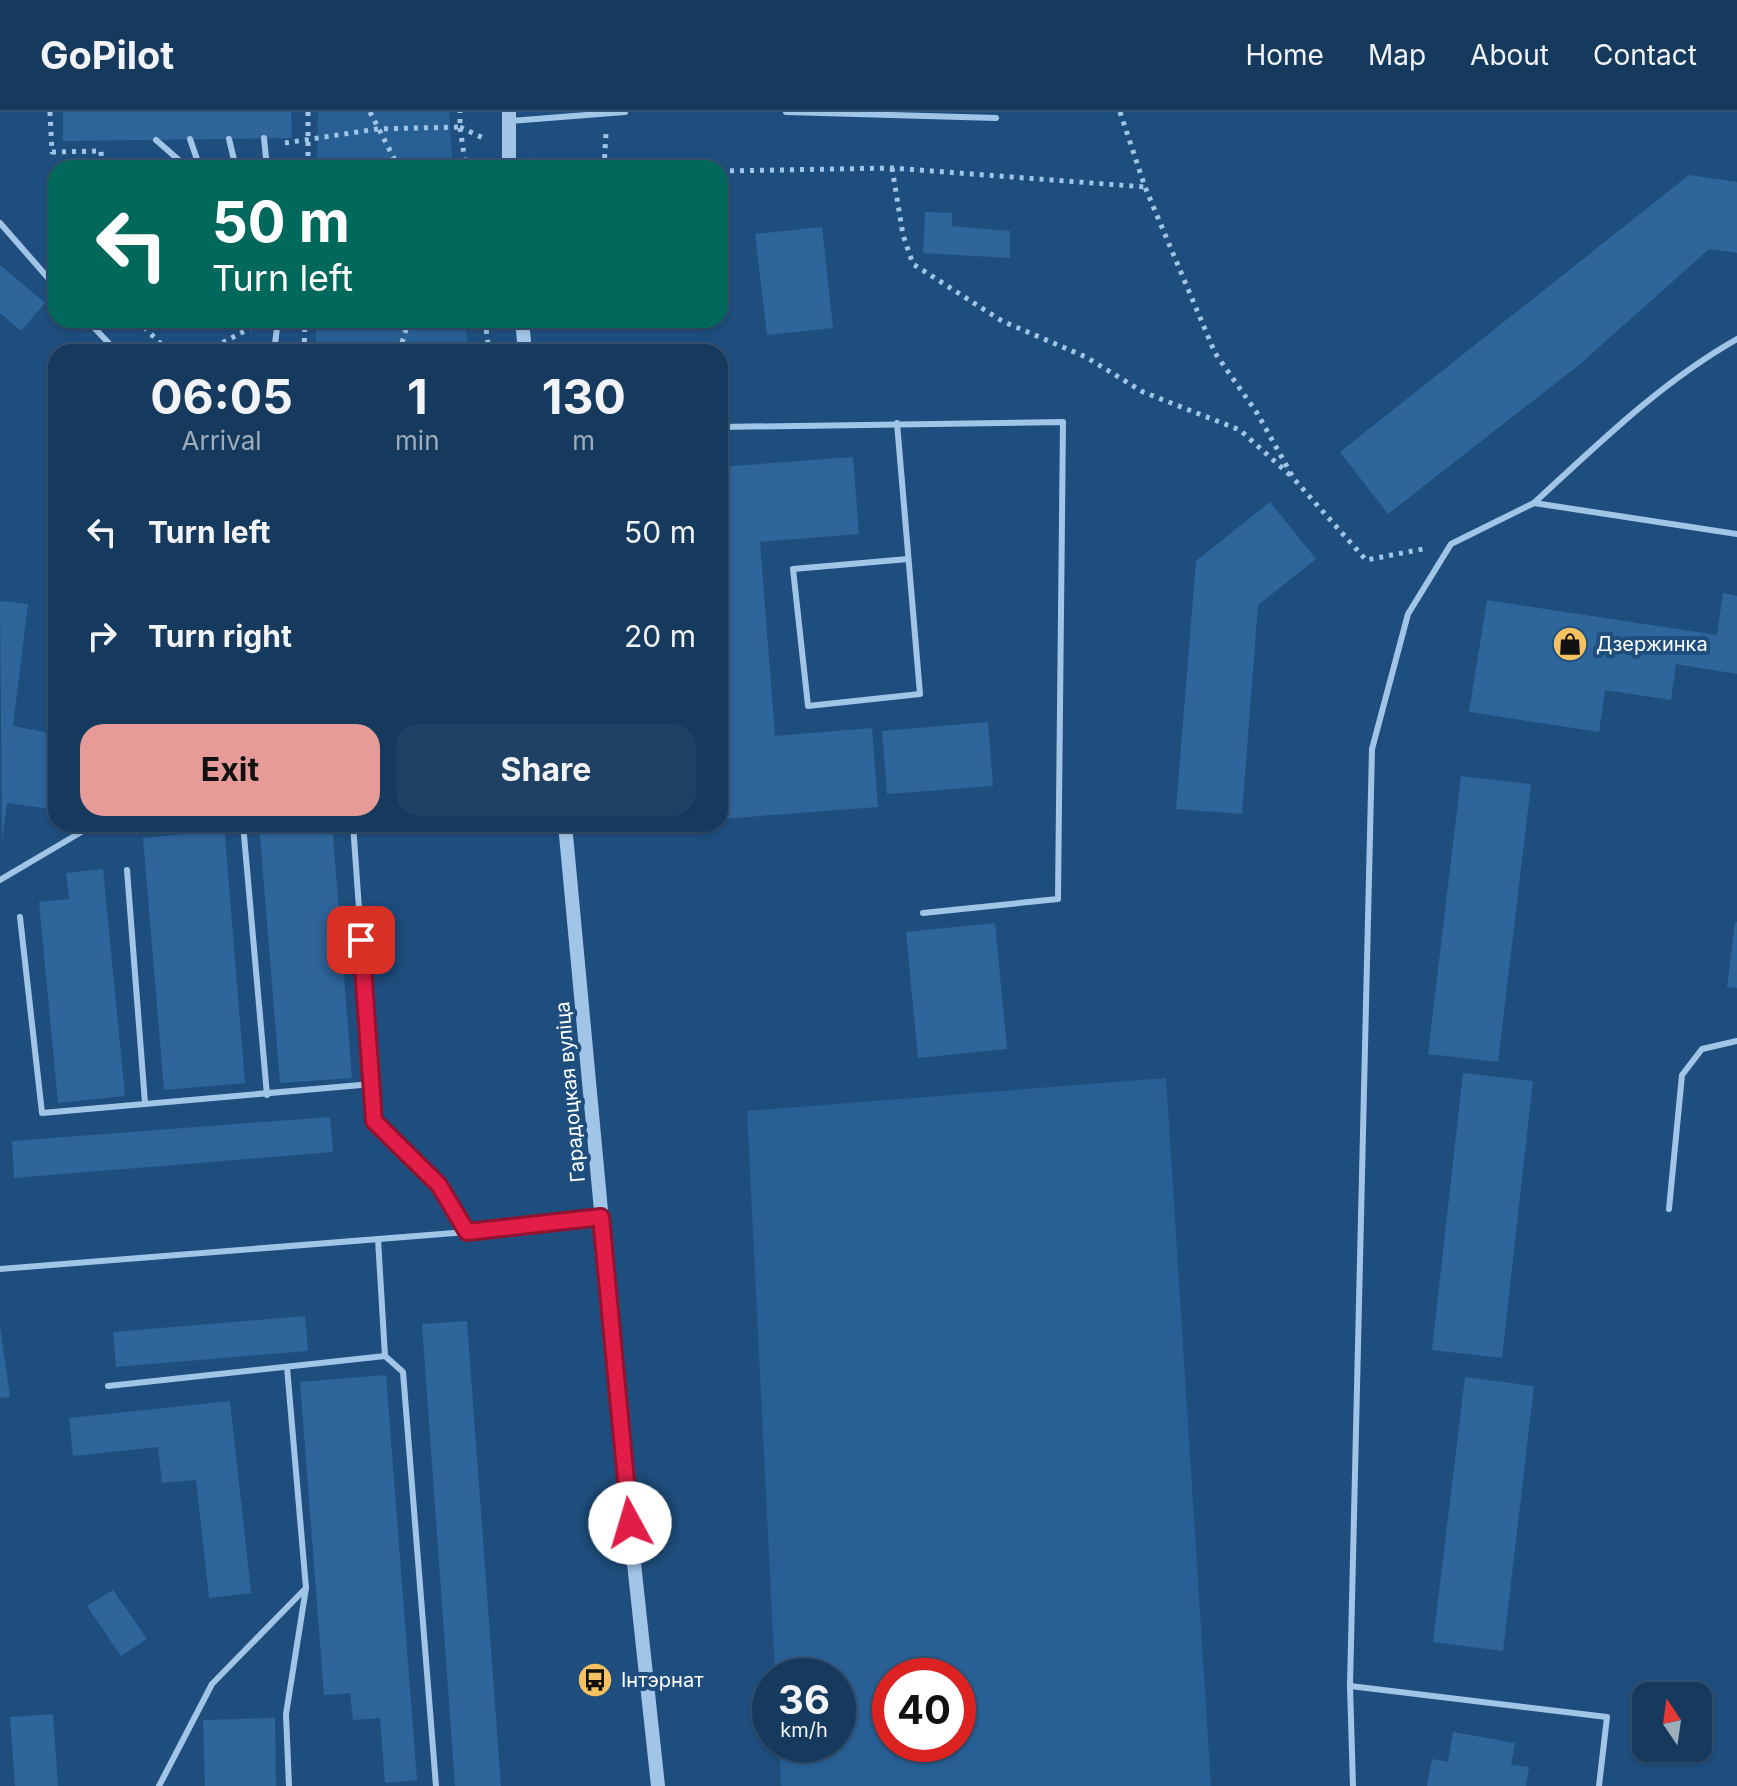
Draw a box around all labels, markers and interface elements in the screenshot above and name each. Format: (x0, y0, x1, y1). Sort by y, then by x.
text: GoPilot (40, 32, 174, 78)
text: Home (1245, 38, 1324, 72)
text: Map (1368, 38, 1426, 72)
text: About (1470, 38, 1549, 72)
text: Contact (1593, 38, 1697, 72)
text: 50 m (212, 188, 350, 256)
icon: left (80, 192, 184, 296)
text: Turn left (212, 256, 353, 300)
text: 06:05 (150, 367, 293, 426)
text: 1 (407, 367, 428, 426)
text: 130 (542, 367, 626, 426)
text: Arrival (182, 425, 262, 456)
text: min (395, 425, 440, 456)
text: m (572, 425, 595, 456)
icon: left (80, 510, 124, 554)
text: Turn left (148, 514, 270, 550)
text: 50 m (624, 514, 696, 550)
icon: right (80, 614, 124, 658)
text: Turn right (148, 618, 292, 654)
text: 20 m (624, 618, 696, 654)
shop icon: Дзержинка (1551, 625, 1589, 663)
place label: Дзержинка (1596, 632, 1708, 656)
button: Exit (80, 724, 380, 816)
button: Share (396, 724, 696, 816)
pin (327, 906, 395, 974)
icon: arrive (339, 918, 383, 962)
street label: Гарадоцкая вуліца (550, 1001, 590, 1183)
position arrow (588, 1481, 672, 1565)
speed limit sign: 40 (872, 1658, 976, 1762)
bus stop icon: Інтэрнат (576, 1661, 614, 1699)
place label: Інтэрнат (621, 1668, 704, 1692)
text: 36 (778, 1675, 830, 1724)
north arrow (1632, 1682, 1712, 1762)
map controls (1632, 1682, 1712, 1762)
text: km/h (780, 1718, 828, 1742)

